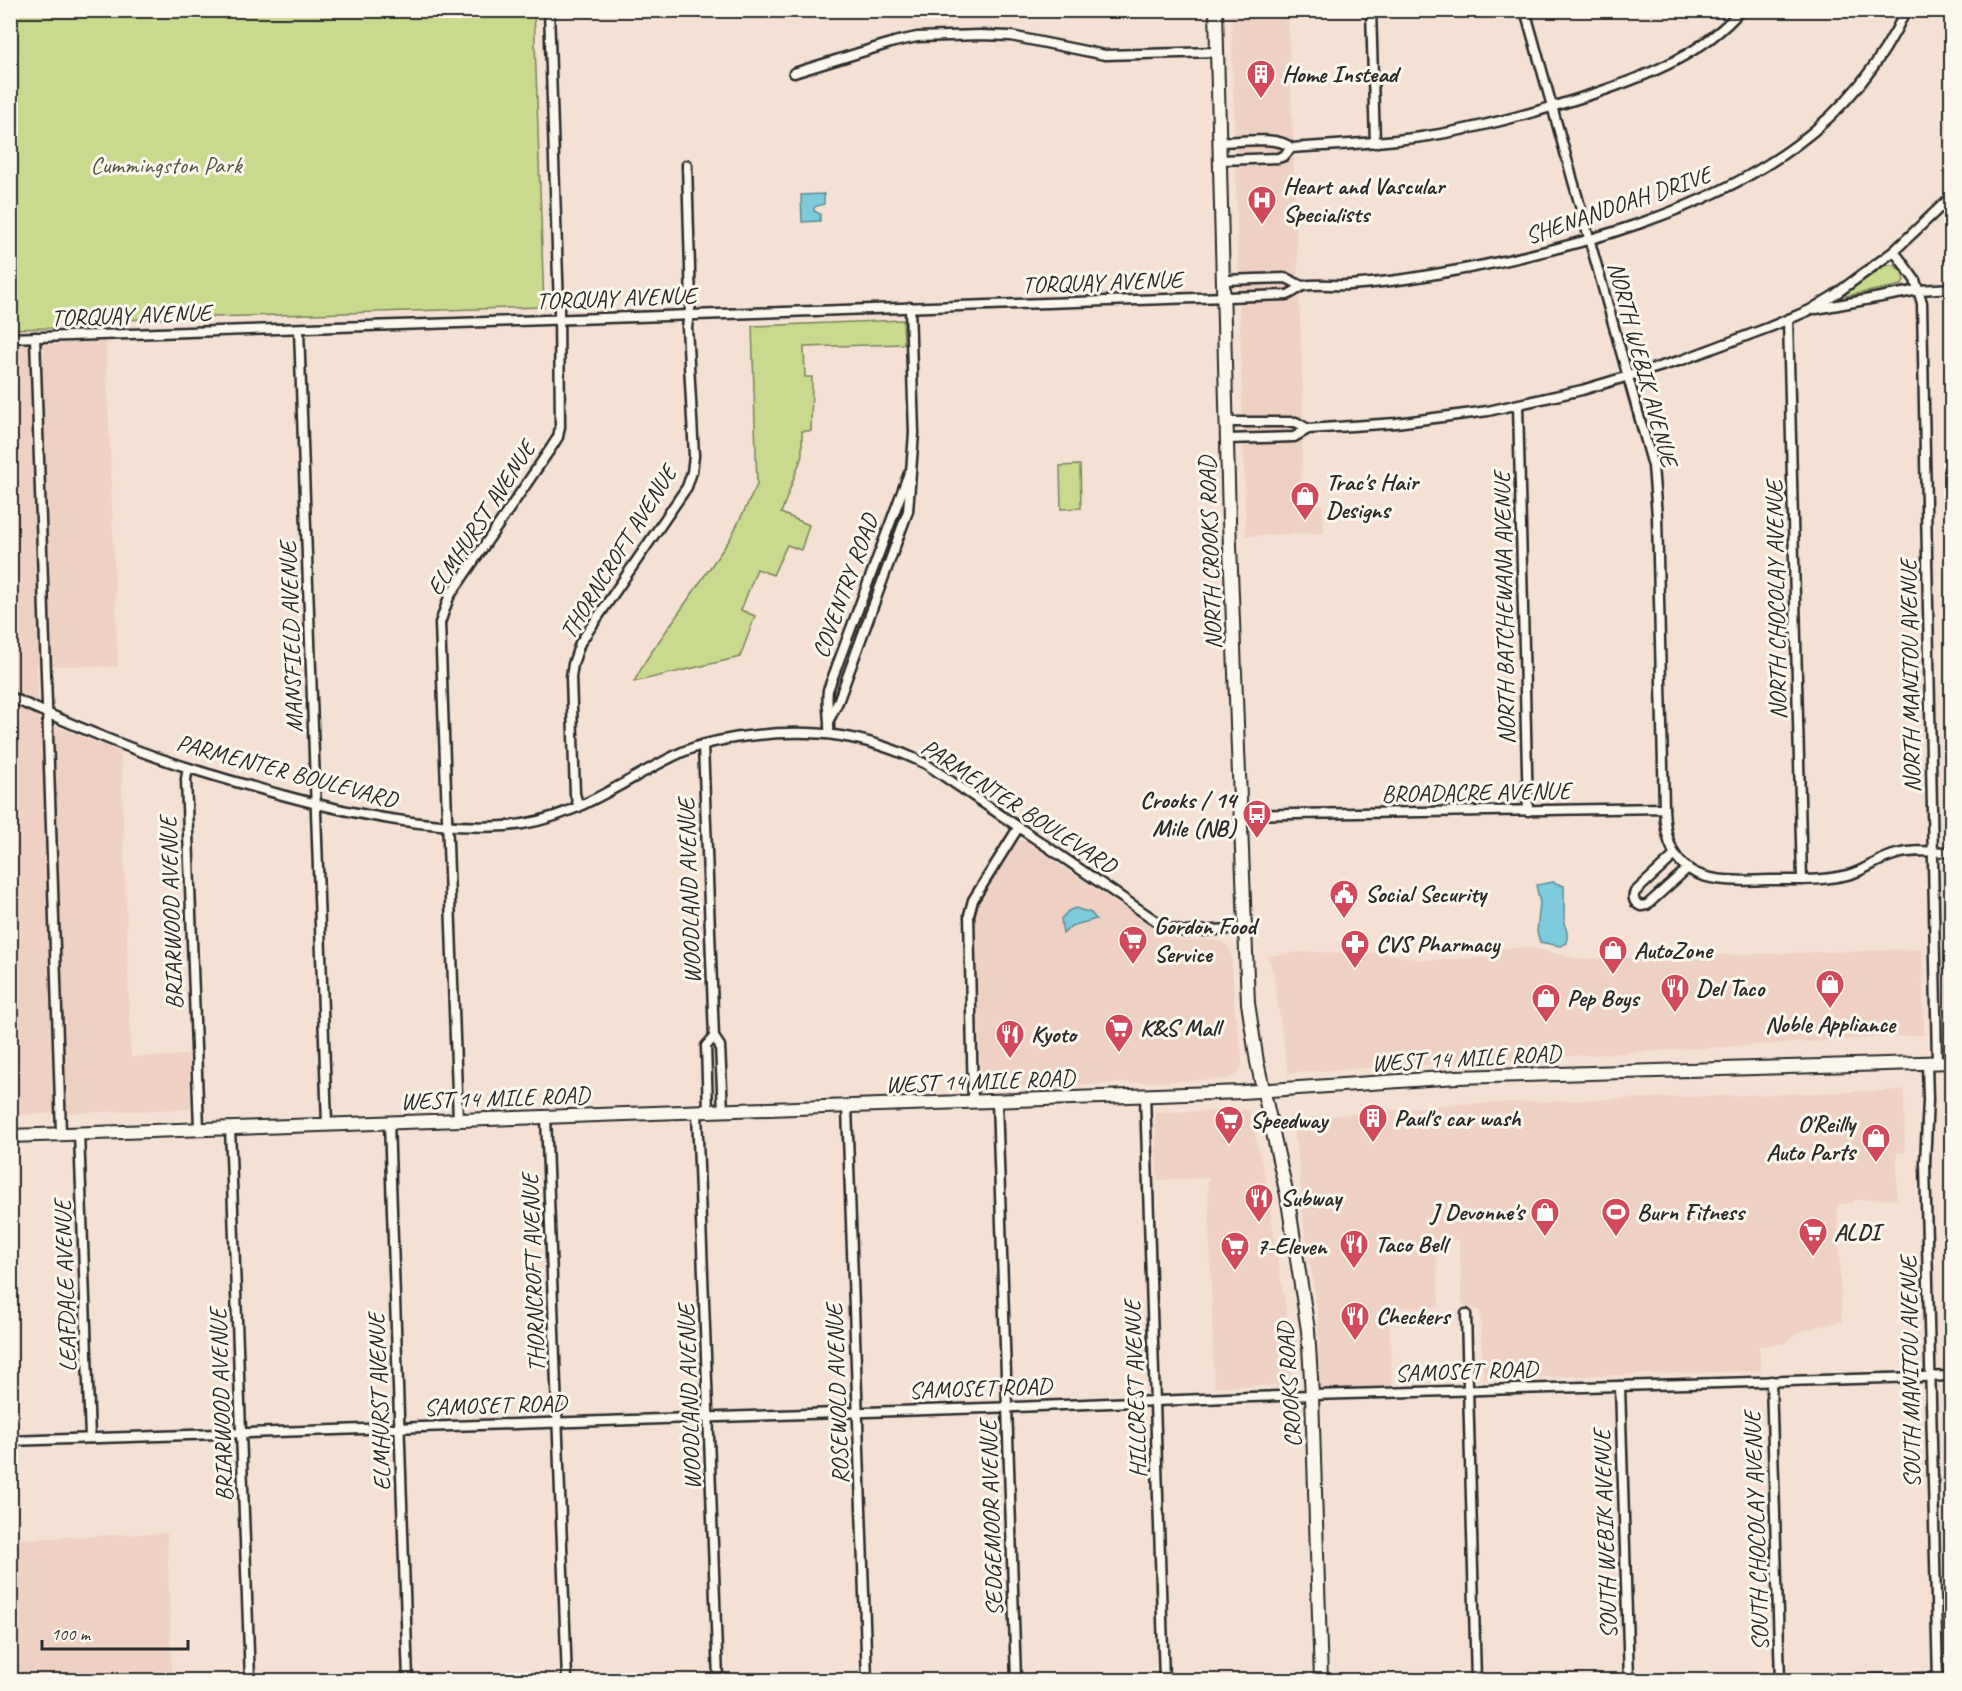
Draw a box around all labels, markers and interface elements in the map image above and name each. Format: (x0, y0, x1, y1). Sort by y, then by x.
building icon: Home Instead (1245, 58, 1277, 100)
place label: Home Instead (1282, 59, 1402, 89)
park label: Cummingston Park (90, 150, 244, 180)
street label: SHENANDOAH DRIVE (1521, 158, 1718, 251)
place label: Heart and Vascular Specialists (1283, 171, 1447, 229)
hospital icon: Heart and Vascular Specialists (1246, 184, 1278, 226)
street label: NORTH WEBIK AVENUE (1601, 258, 1686, 473)
street label: TORQUAY AVENUE (1021, 264, 1186, 300)
street label: TORQUAY AVENUE (535, 280, 700, 316)
street label: TORQUAY AVENUE (50, 297, 215, 333)
street label: ELMHURST AVENUE (420, 433, 544, 601)
street label: NORTH CROOKS ROAD (1192, 454, 1228, 650)
street label: THORNCROFT AVENUE (553, 457, 685, 644)
place label: Trac's Hair Designs (1326, 467, 1420, 525)
street label: NORTH BATCHEWANA AVENUE (1487, 468, 1521, 745)
street label: NORTH CHOCOLAY AVENUE (1759, 477, 1793, 720)
shop icon: Trac's Hair Designs (1289, 480, 1321, 522)
street label: COVENTRY ROAD (805, 508, 886, 662)
street label: MANSFIELD AVENUE (273, 538, 309, 733)
street label: NORTH MANITOU AVENUE (1893, 556, 1927, 793)
street label: PARMENTER BOULEVARD (174, 727, 403, 815)
street label: PARMENTER BOULEVARD (916, 732, 1124, 882)
street label: BROADACRE AVENUE (1381, 775, 1574, 809)
place label: Crooks / 14 Mile (NB) (1140, 785, 1239, 843)
street label: WOODLAND AVENUE (671, 795, 707, 984)
bus stop icon: Crooks / 14 Mile (NB) (1241, 798, 1273, 840)
street label: BRIARWOOD AVENUE (153, 813, 189, 1010)
public building icon: Social Security (1328, 878, 1360, 920)
place label: Social Security (1365, 879, 1489, 909)
place label: Gordon Food Service (1154, 911, 1260, 969)
supermarket icon: Gordon Food Service (1117, 924, 1149, 966)
pharmacy icon: CVS Pharmacy (1339, 928, 1371, 970)
place label: CVS Pharmacy (1376, 929, 1501, 959)
shop icon: AutoZone (1597, 934, 1629, 976)
place label: AutoZone (1634, 935, 1714, 965)
shop icon: Noble Appliance (1814, 968, 1846, 1010)
restaurant icon: Del Taco (1659, 972, 1691, 1014)
place label: Del Taco (1696, 973, 1766, 1003)
shop icon: Pep Boys (1530, 982, 1562, 1024)
place label: Pep Boys (1567, 983, 1641, 1013)
place label: Noble Appliance (1765, 1009, 1897, 1039)
supermarket icon: K&S Mall (1103, 1012, 1135, 1054)
place label: K&S Mall (1140, 1013, 1225, 1043)
restaurant icon: Kyoto (994, 1018, 1026, 1060)
place label: Kyoto (1031, 1019, 1078, 1049)
street label: WEST 14 MILE ROAD (1371, 1038, 1563, 1078)
street label: WEST 14 MILE ROAD (885, 1063, 1077, 1099)
street label: WEST 14 MILE ROAD (400, 1080, 592, 1116)
building icon: Paul's car wash (1357, 1102, 1389, 1144)
place label: Paul's car wash (1394, 1103, 1522, 1133)
supermarket icon: Speedway (1213, 1104, 1245, 1146)
place label: Speedway (1250, 1105, 1330, 1135)
place label: O'Reilly Auto Parts (1766, 1109, 1858, 1167)
shop icon: O'Reilly Auto Parts (1860, 1122, 1892, 1164)
street label: THORNCROFT AVENUE (514, 1170, 551, 1373)
restaurant icon: Subway (1243, 1182, 1275, 1224)
place label: Subway (1280, 1183, 1344, 1213)
shop icon: J Devonne's (1529, 1196, 1561, 1238)
sports icon: Burn Fitness (1600, 1196, 1632, 1238)
street label: LEAFDALE AVENUE (47, 1197, 83, 1373)
place label: J Devonne's (1429, 1197, 1527, 1227)
place label: Burn Fitness (1637, 1197, 1746, 1227)
supermarket icon: ALDI (1797, 1216, 1829, 1258)
place label: ALDI (1834, 1217, 1885, 1247)
restaurant icon: Taco Bell (1338, 1228, 1370, 1270)
place label: Taco Bell (1375, 1229, 1452, 1259)
supermarket icon: 7-Eleven (1219, 1230, 1251, 1272)
place label: 7-Eleven (1256, 1231, 1329, 1261)
street label: SOUTH MANITOU AVENUE (1893, 1253, 1927, 1488)
street label: HILLCREST AVENUE (1117, 1297, 1153, 1478)
street label: ROSEWOLD AVENUE (819, 1300, 855, 1485)
restaurant icon: Checkers (1339, 1300, 1371, 1342)
street label: WOODLAND AVENUE (671, 1301, 707, 1490)
place label: Checkers (1376, 1301, 1452, 1331)
street label: BRIARWOOD AVENUE (203, 1305, 239, 1502)
street label: ELMHURST AVENUE (361, 1310, 397, 1491)
street label: CROOKS ROAD (1270, 1319, 1308, 1449)
street label: SAMOSET ROAD (1394, 1353, 1540, 1388)
street label: SAMOSET ROAD (908, 1370, 1054, 1405)
street label: SAMOSET ROAD (423, 1387, 569, 1422)
street label: SOUTH CHOCOLAY AVENUE (1737, 1408, 1775, 1651)
street label: SEDGEMOOR AVENUE (972, 1416, 1009, 1617)
street label: SOUTH WEBIK AVENUE (1586, 1426, 1624, 1639)
scale bar (42, 1613, 188, 1651)
text: 100 m (51, 1623, 92, 1645)

